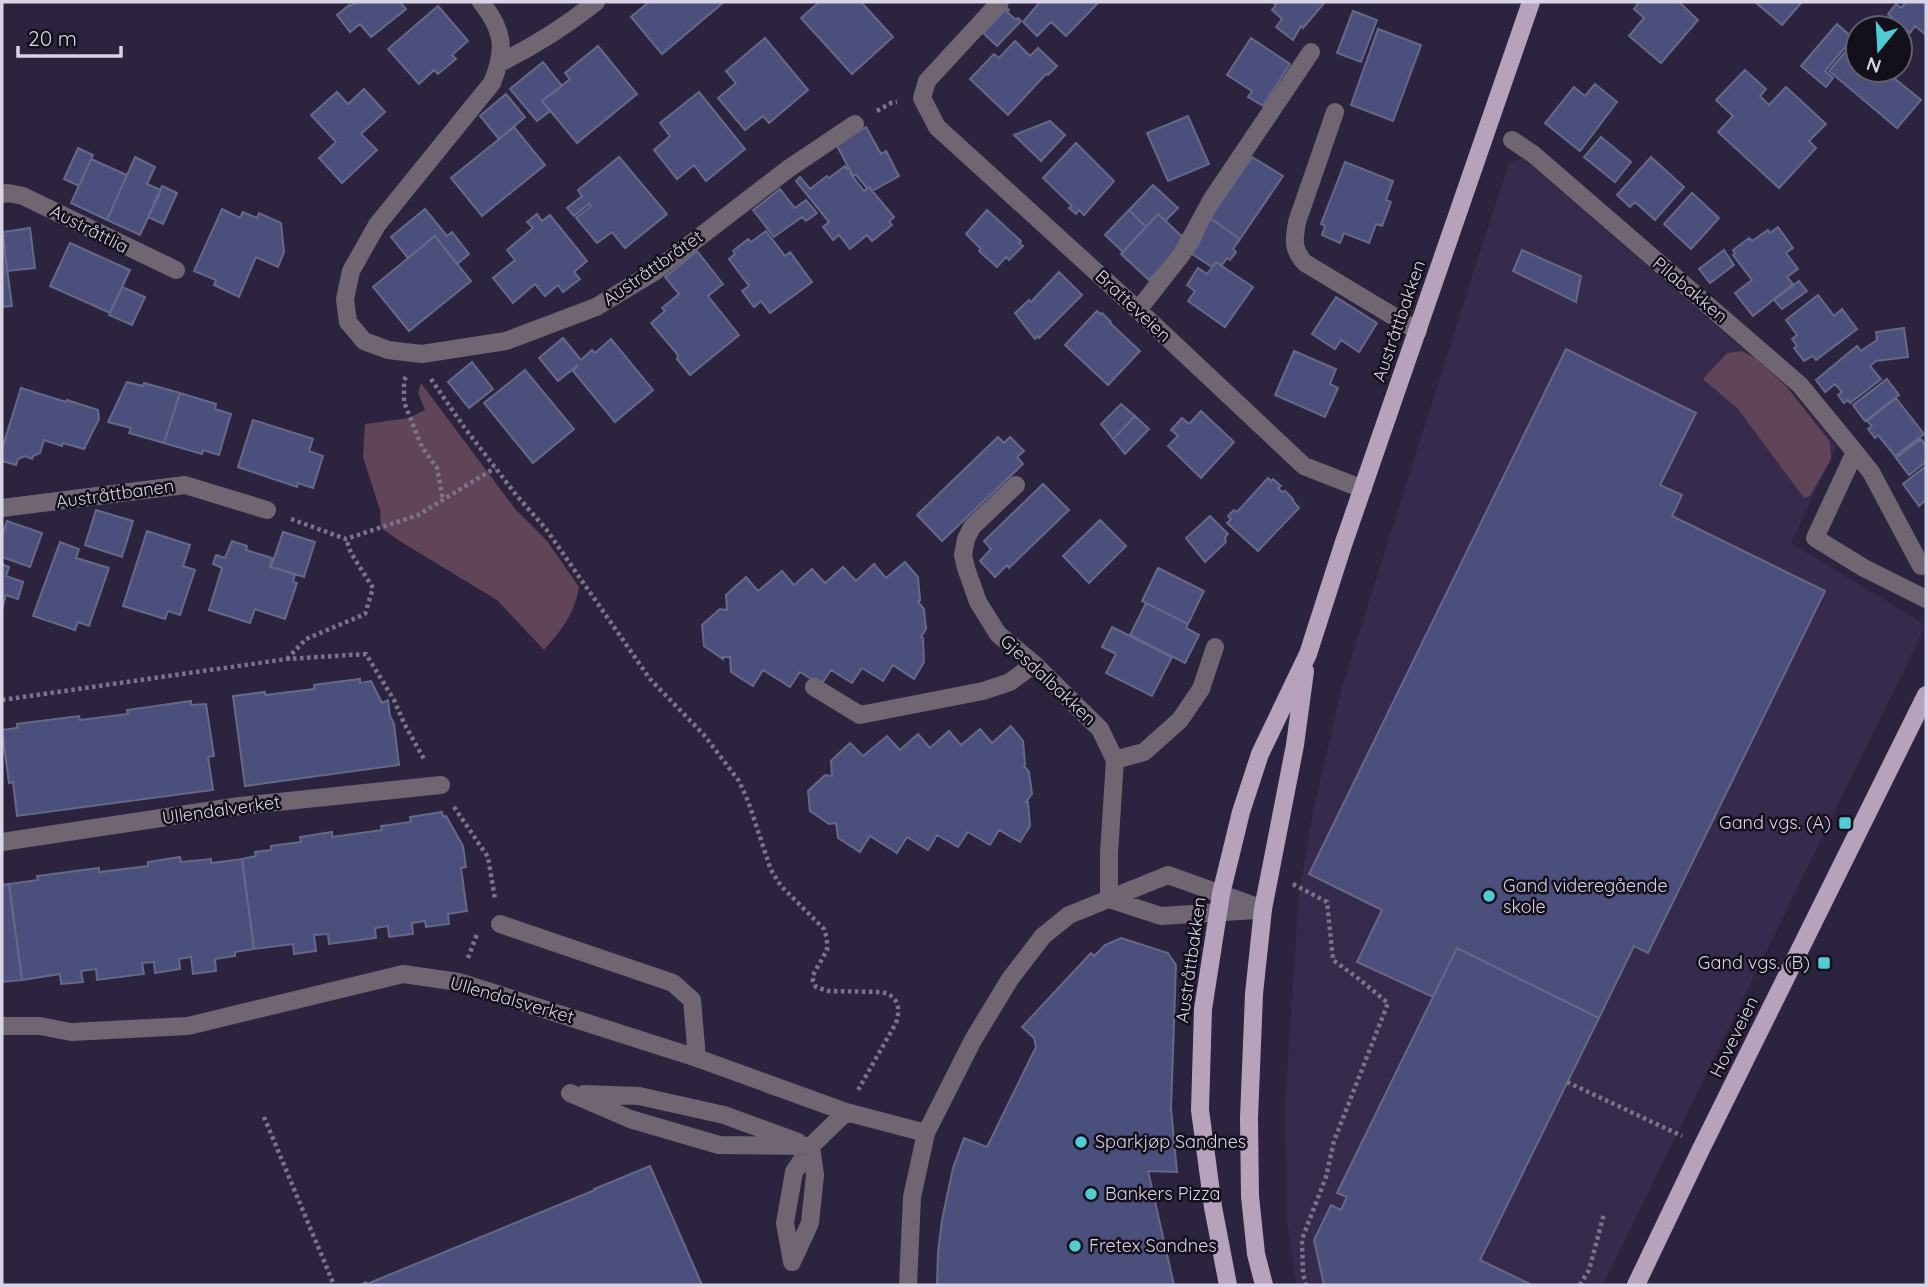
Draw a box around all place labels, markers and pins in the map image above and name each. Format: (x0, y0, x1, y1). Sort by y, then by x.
place label: Gand vgs. (A) (1719, 811, 1831, 834)
marker: Gand vgs. (A) (1837, 815, 1853, 831)
place label: Gand videregående skole (1503, 874, 1668, 918)
marker: Gand videregående skole (1481, 888, 1497, 904)
place label: Gand vgs. (B) (1698, 951, 1810, 974)
marker: Gand vgs. (B) (1816, 955, 1832, 971)
place label: Sparkjøp Sandnes (1095, 1130, 1246, 1153)
marker: Sparkjøp Sandnes (1073, 1134, 1089, 1150)
place label: Bankers Pizza (1105, 1182, 1220, 1205)
marker: Bankers Pizza (1083, 1186, 1099, 1202)
place label: Fretex Sandnes (1089, 1234, 1217, 1257)
marker: Fretex Sandnes (1067, 1238, 1083, 1254)

